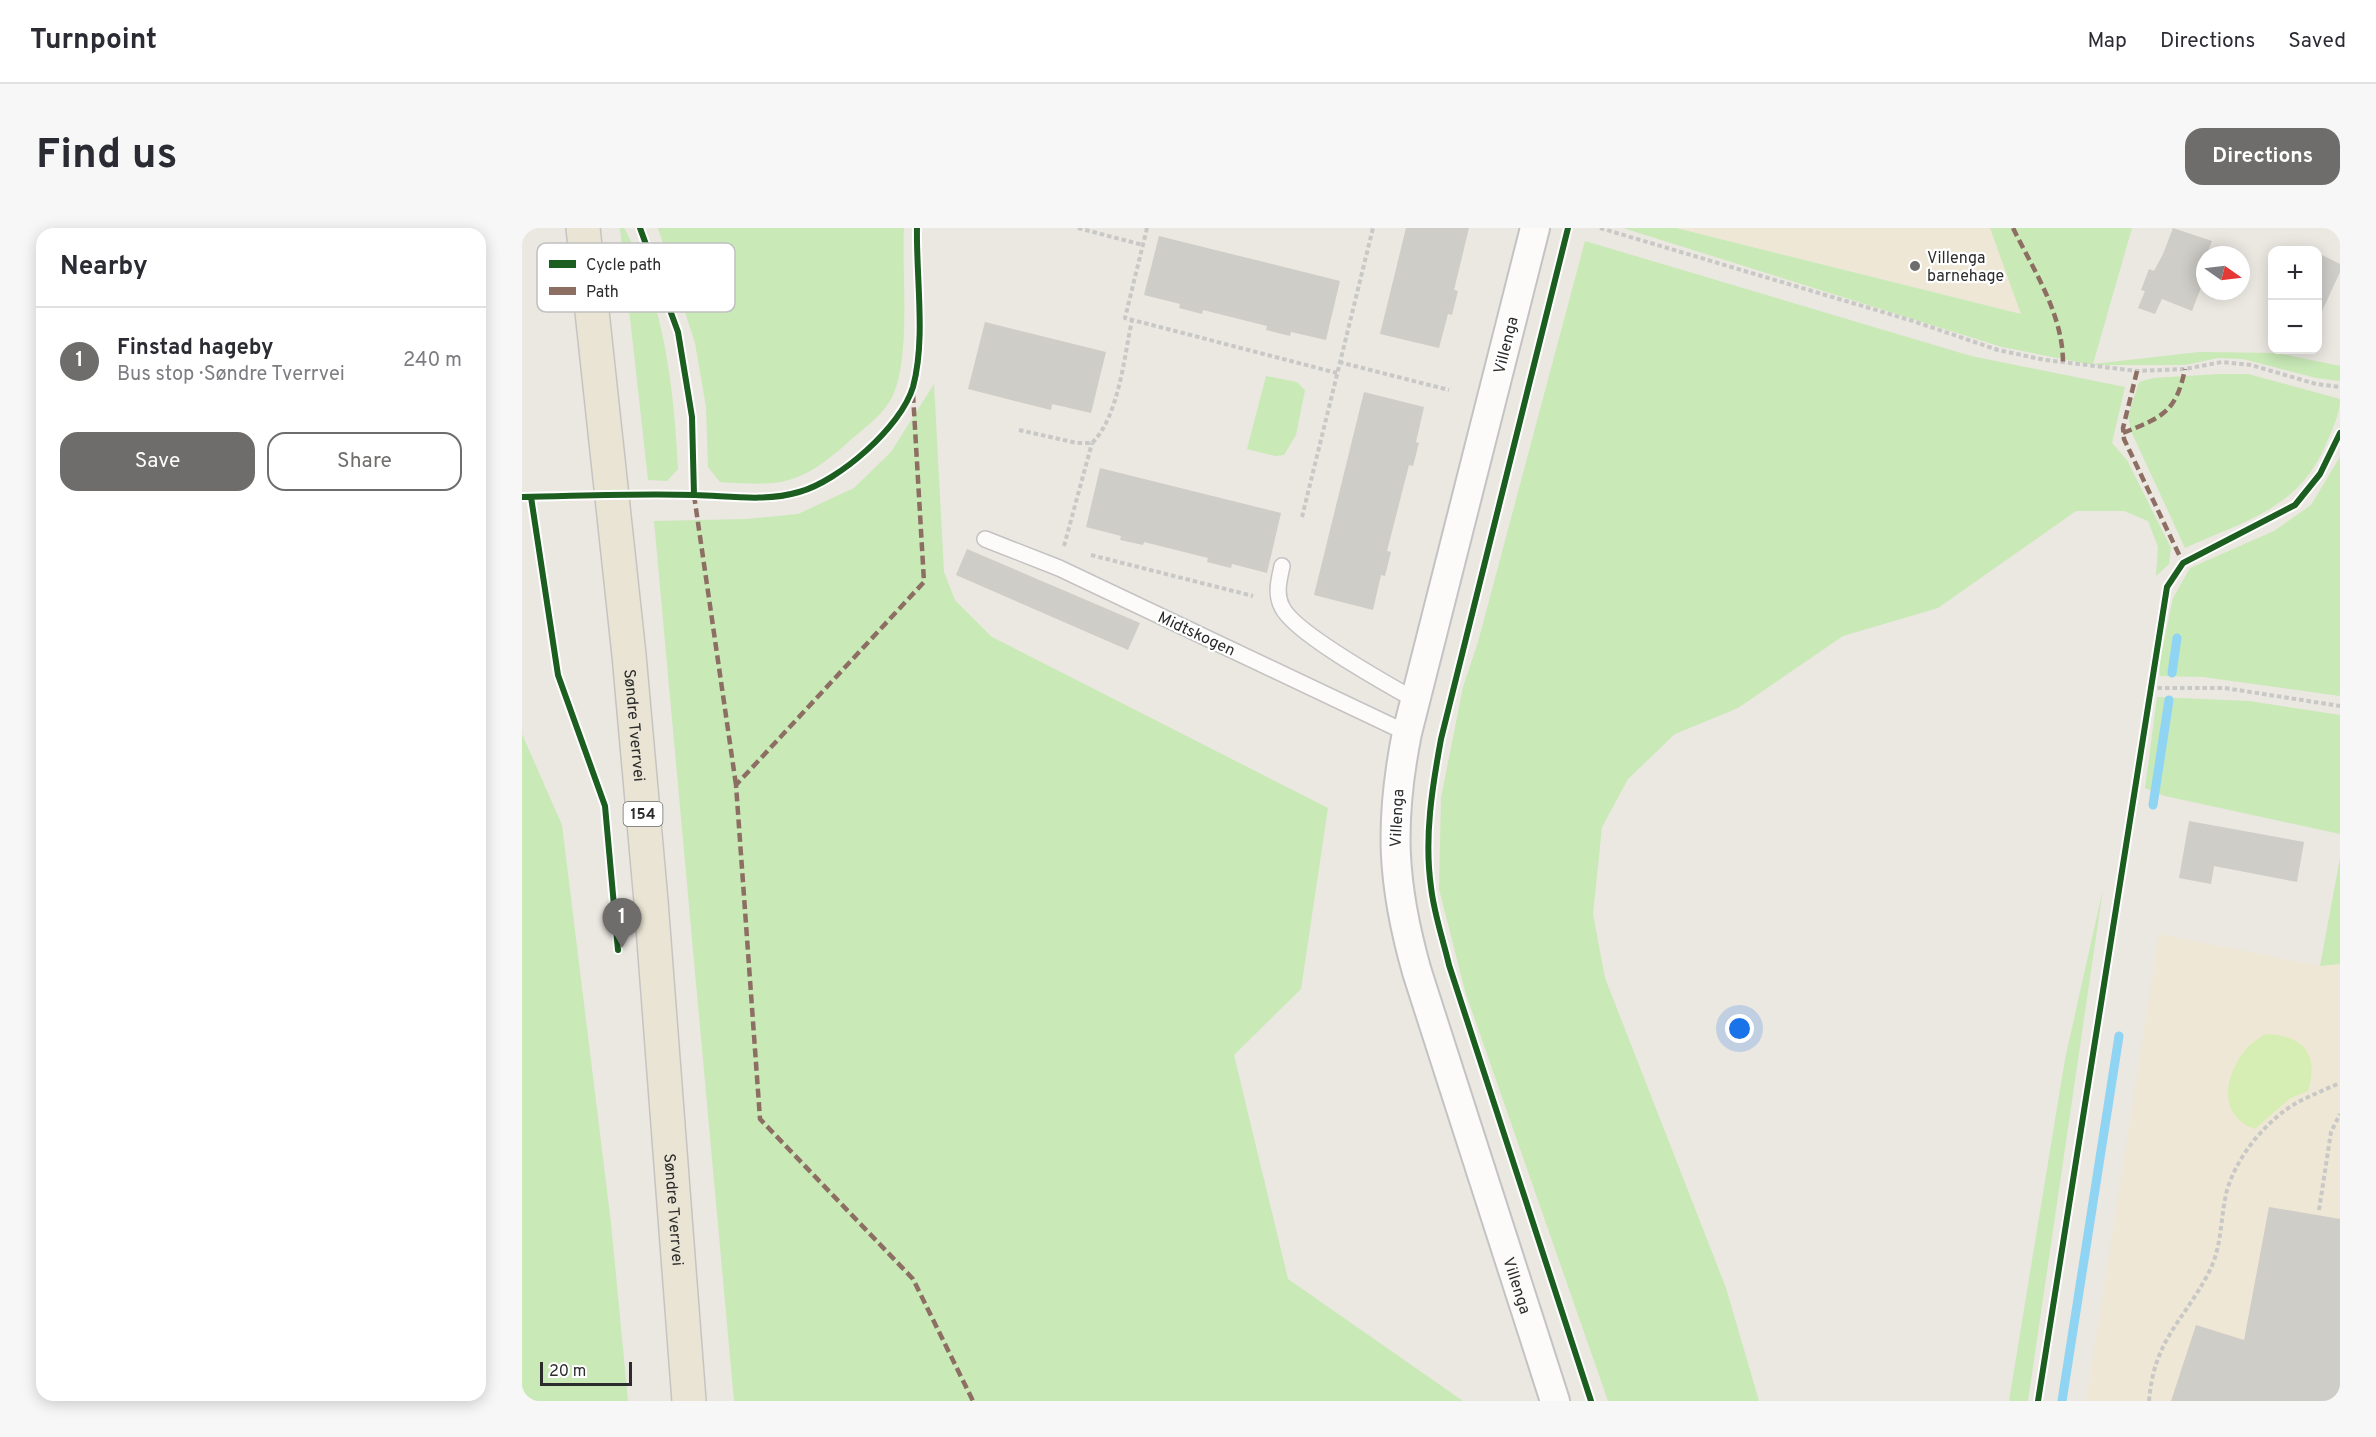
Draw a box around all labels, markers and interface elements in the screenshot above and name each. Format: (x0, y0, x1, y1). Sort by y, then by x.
text: Turnpoint (30, 23, 157, 59)
text: Map (2087, 28, 2127, 55)
text: Directions (2160, 28, 2255, 55)
text: Saved (2288, 28, 2346, 55)
button: Directions (2185, 128, 2340, 185)
text: Find us (36, 130, 177, 183)
legend (537, 243, 735, 312)
north arrow (2196, 246, 2250, 300)
map controls (2268, 246, 2322, 354)
button: + (2268, 246, 2322, 300)
place label: Villenga barnehage (1927, 249, 2004, 287)
text: Nearby (60, 251, 148, 284)
text: Cycle path (586, 256, 661, 276)
marker: Villenga barnehage (1908, 259, 1922, 273)
text: Path (586, 283, 619, 303)
button: − (2268, 300, 2322, 354)
street label: Villenga (1490, 315, 1524, 376)
text: Finstad hageby (117, 335, 274, 362)
text: 1 (76, 348, 84, 374)
text: 240 m (403, 348, 462, 374)
text: Bus stop · Søndre Tverrvei (117, 362, 345, 388)
button: Save (60, 432, 255, 491)
button: Share (267, 432, 462, 491)
street label: Midtskogen (1154, 608, 1238, 661)
street label: Søndre Tverrvei (618, 668, 648, 783)
street label: Villenga (1386, 788, 1410, 848)
road number: 154 (624, 802, 662, 826)
pin: 1 (602, 898, 642, 948)
your location (1725, 1014, 1754, 1043)
street label: Søndre Tverrvei (658, 1153, 687, 1267)
street label: Villenga (1497, 1255, 1534, 1317)
scale bar (540, 1359, 632, 1386)
text: 20 m (549, 1362, 586, 1382)

